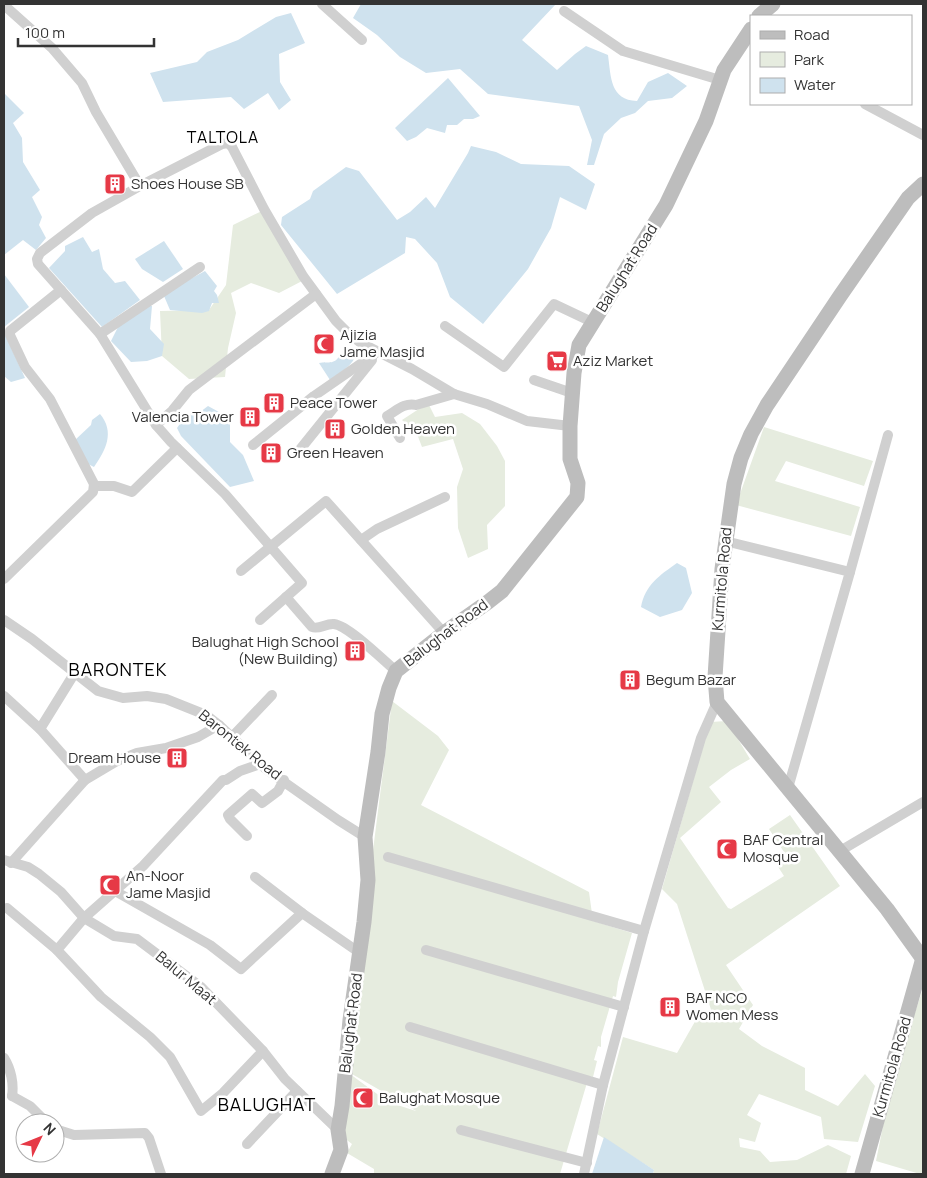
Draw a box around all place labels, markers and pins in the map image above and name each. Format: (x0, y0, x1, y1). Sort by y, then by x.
building icon: Shoes House SB (103, 172, 127, 196)
place label: Shoes House SB (131, 173, 244, 194)
place label: Ajizia Jame Masjid (340, 324, 425, 362)
mosque icon: Ajizia Jame Masjid (312, 332, 336, 356)
supermarket icon: Aziz Market (545, 349, 569, 373)
place label: Aziz Market (573, 350, 653, 371)
building icon: Peace Tower (262, 391, 286, 415)
place label: Peace Tower (290, 392, 378, 413)
building icon: Valencia Tower (238, 405, 262, 429)
place label: Valencia Tower (132, 406, 235, 427)
building icon: Golden Heaven (323, 417, 347, 441)
place label: Golden Heaven (351, 418, 455, 439)
building icon: Green Heaven (259, 441, 283, 465)
place label: Green Heaven (287, 442, 384, 463)
place label: Balughat High School (New Building) (192, 631, 339, 669)
building icon: Balughat High School (New Building) (343, 639, 367, 663)
building icon: Begum Bazar (618, 668, 642, 692)
place label: Begum Bazar (646, 669, 737, 690)
building icon: Dream House (165, 746, 189, 770)
place label: Dream House (68, 747, 161, 768)
place label: BAF Central Mosque (743, 829, 823, 867)
mosque icon: BAF Central Mosque (715, 837, 739, 861)
place label: An-Noor Jame Masjid (126, 865, 211, 903)
mosque icon: An-Noor Jame Masjid (98, 873, 122, 897)
place label: BAF NCO Women Mess (686, 987, 778, 1025)
building icon: BAF NCO Women Mess (658, 995, 682, 1019)
mosque icon: Balughat Mosque (351, 1086, 375, 1110)
place label: Balughat Mosque (379, 1087, 500, 1108)

